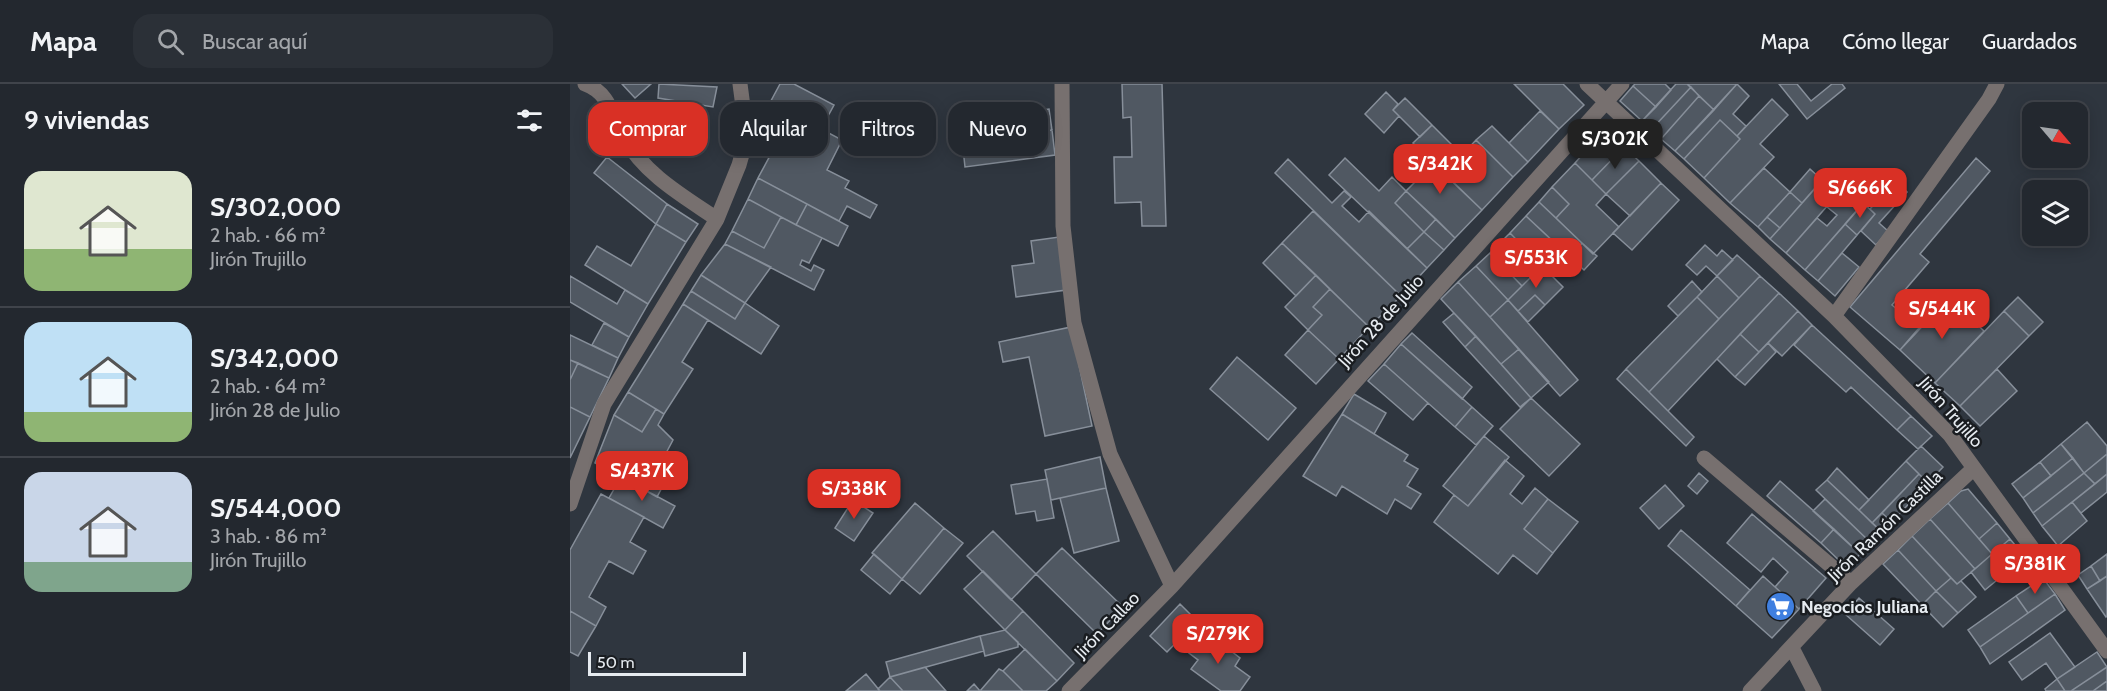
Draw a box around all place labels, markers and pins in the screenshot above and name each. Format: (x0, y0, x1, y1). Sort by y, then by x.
pin: S/302K (1566, 119, 1664, 170)
pin: S/342K (1391, 144, 1489, 195)
pin: S/666K (1811, 168, 1909, 219)
pin: S/553K (1487, 238, 1585, 289)
pin: S/544K (1893, 289, 1991, 340)
pin: S/437K (593, 451, 691, 502)
pin: S/338K (805, 469, 903, 520)
pin: S/381K (1986, 544, 2084, 595)
supermarket icon: Negocios Juliana (1764, 591, 1796, 623)
place label: Negocios Juliana (1801, 596, 1928, 618)
pin: S/279K (1169, 614, 1267, 665)

